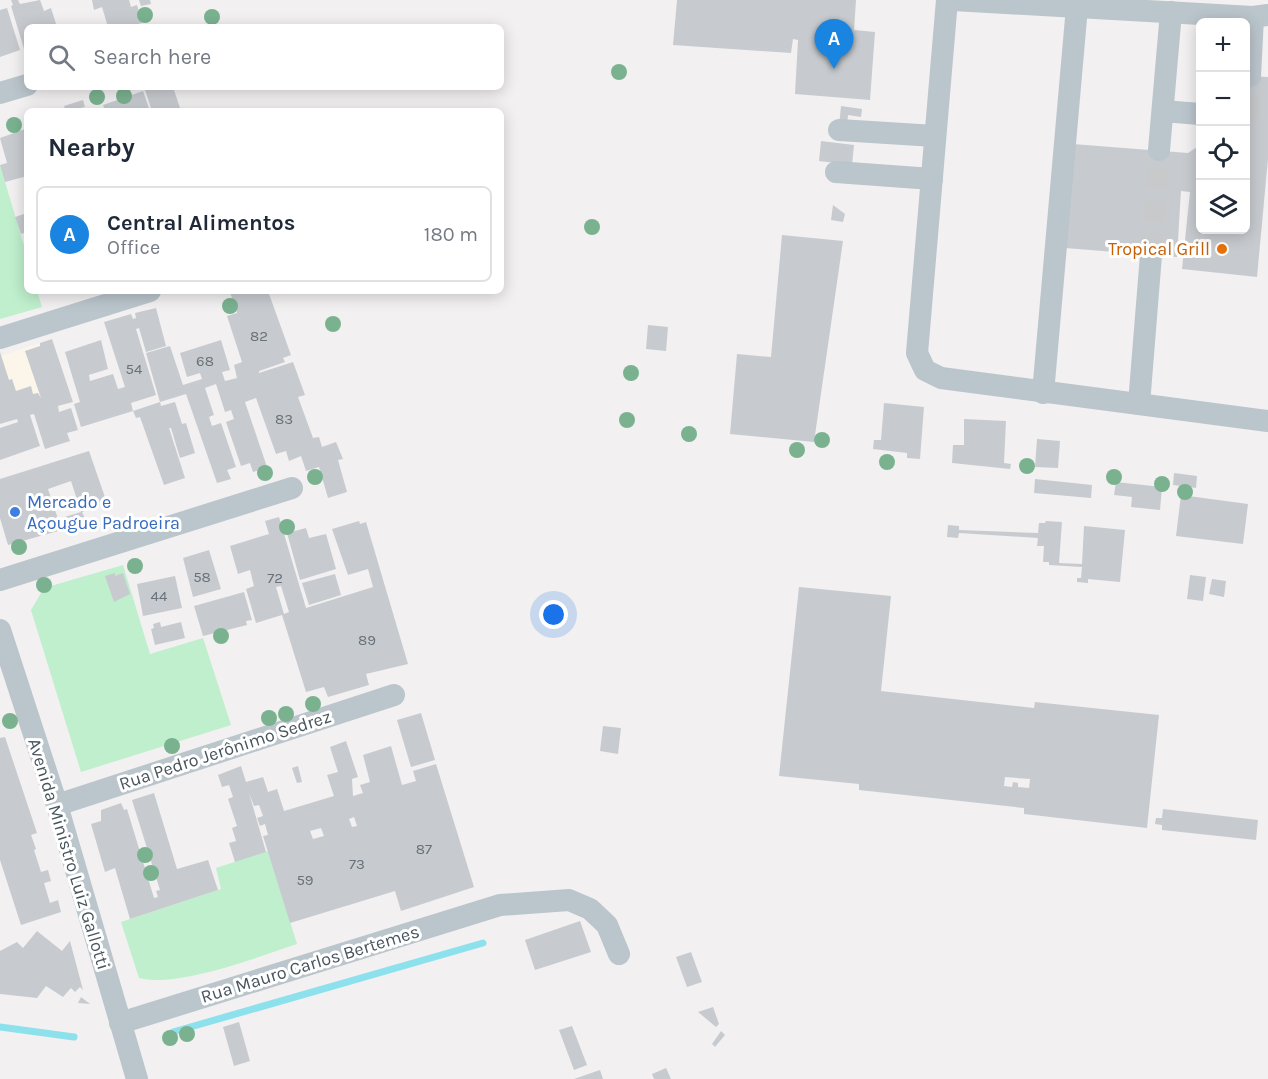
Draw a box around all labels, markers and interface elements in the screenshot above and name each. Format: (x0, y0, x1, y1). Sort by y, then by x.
map controls (1196, 18, 1250, 234)
button: + (1196, 18, 1250, 72)
pin: A (814, 20, 854, 69)
search box (24, 24, 504, 90)
icon: search (45, 41, 78, 74)
text: Search here (93, 44, 211, 70)
button: − (1196, 72, 1250, 126)
button: locate (1196, 126, 1250, 180)
text: Nearby (48, 132, 135, 163)
button: layers (1196, 180, 1250, 234)
text: Central Alimentos (107, 210, 295, 236)
text: A (63, 223, 76, 246)
text: 180 m (424, 223, 478, 246)
text: Office (107, 236, 160, 259)
place label: Tropical Grill (1108, 238, 1210, 260)
marker: Tropical Grill (1215, 242, 1229, 256)
house number: 82 (250, 327, 268, 345)
house number: 68 (196, 352, 214, 370)
house number: 54 (126, 360, 143, 378)
house number: 83 (275, 410, 293, 428)
place label: Mercado e Açougue Padroeira (27, 491, 180, 534)
marker: Mercado e Açougue Padroeira (8, 505, 22, 519)
house number: 58 (193, 568, 211, 586)
house number: 72 (267, 569, 283, 587)
house number: 44 (151, 587, 168, 605)
your location (539, 600, 568, 629)
house number: 89 (358, 631, 376, 649)
street label: Rua Pedro Jerônimo Sedrez (116, 705, 334, 795)
street label: Avenida Ministro Luiz Gallotti (23, 736, 115, 972)
house number: 87 (416, 840, 432, 858)
house number: 73 (349, 855, 365, 873)
house number: 59 (296, 871, 314, 889)
street label: Rua Mauro Carlos Bertemes (198, 920, 422, 1008)

